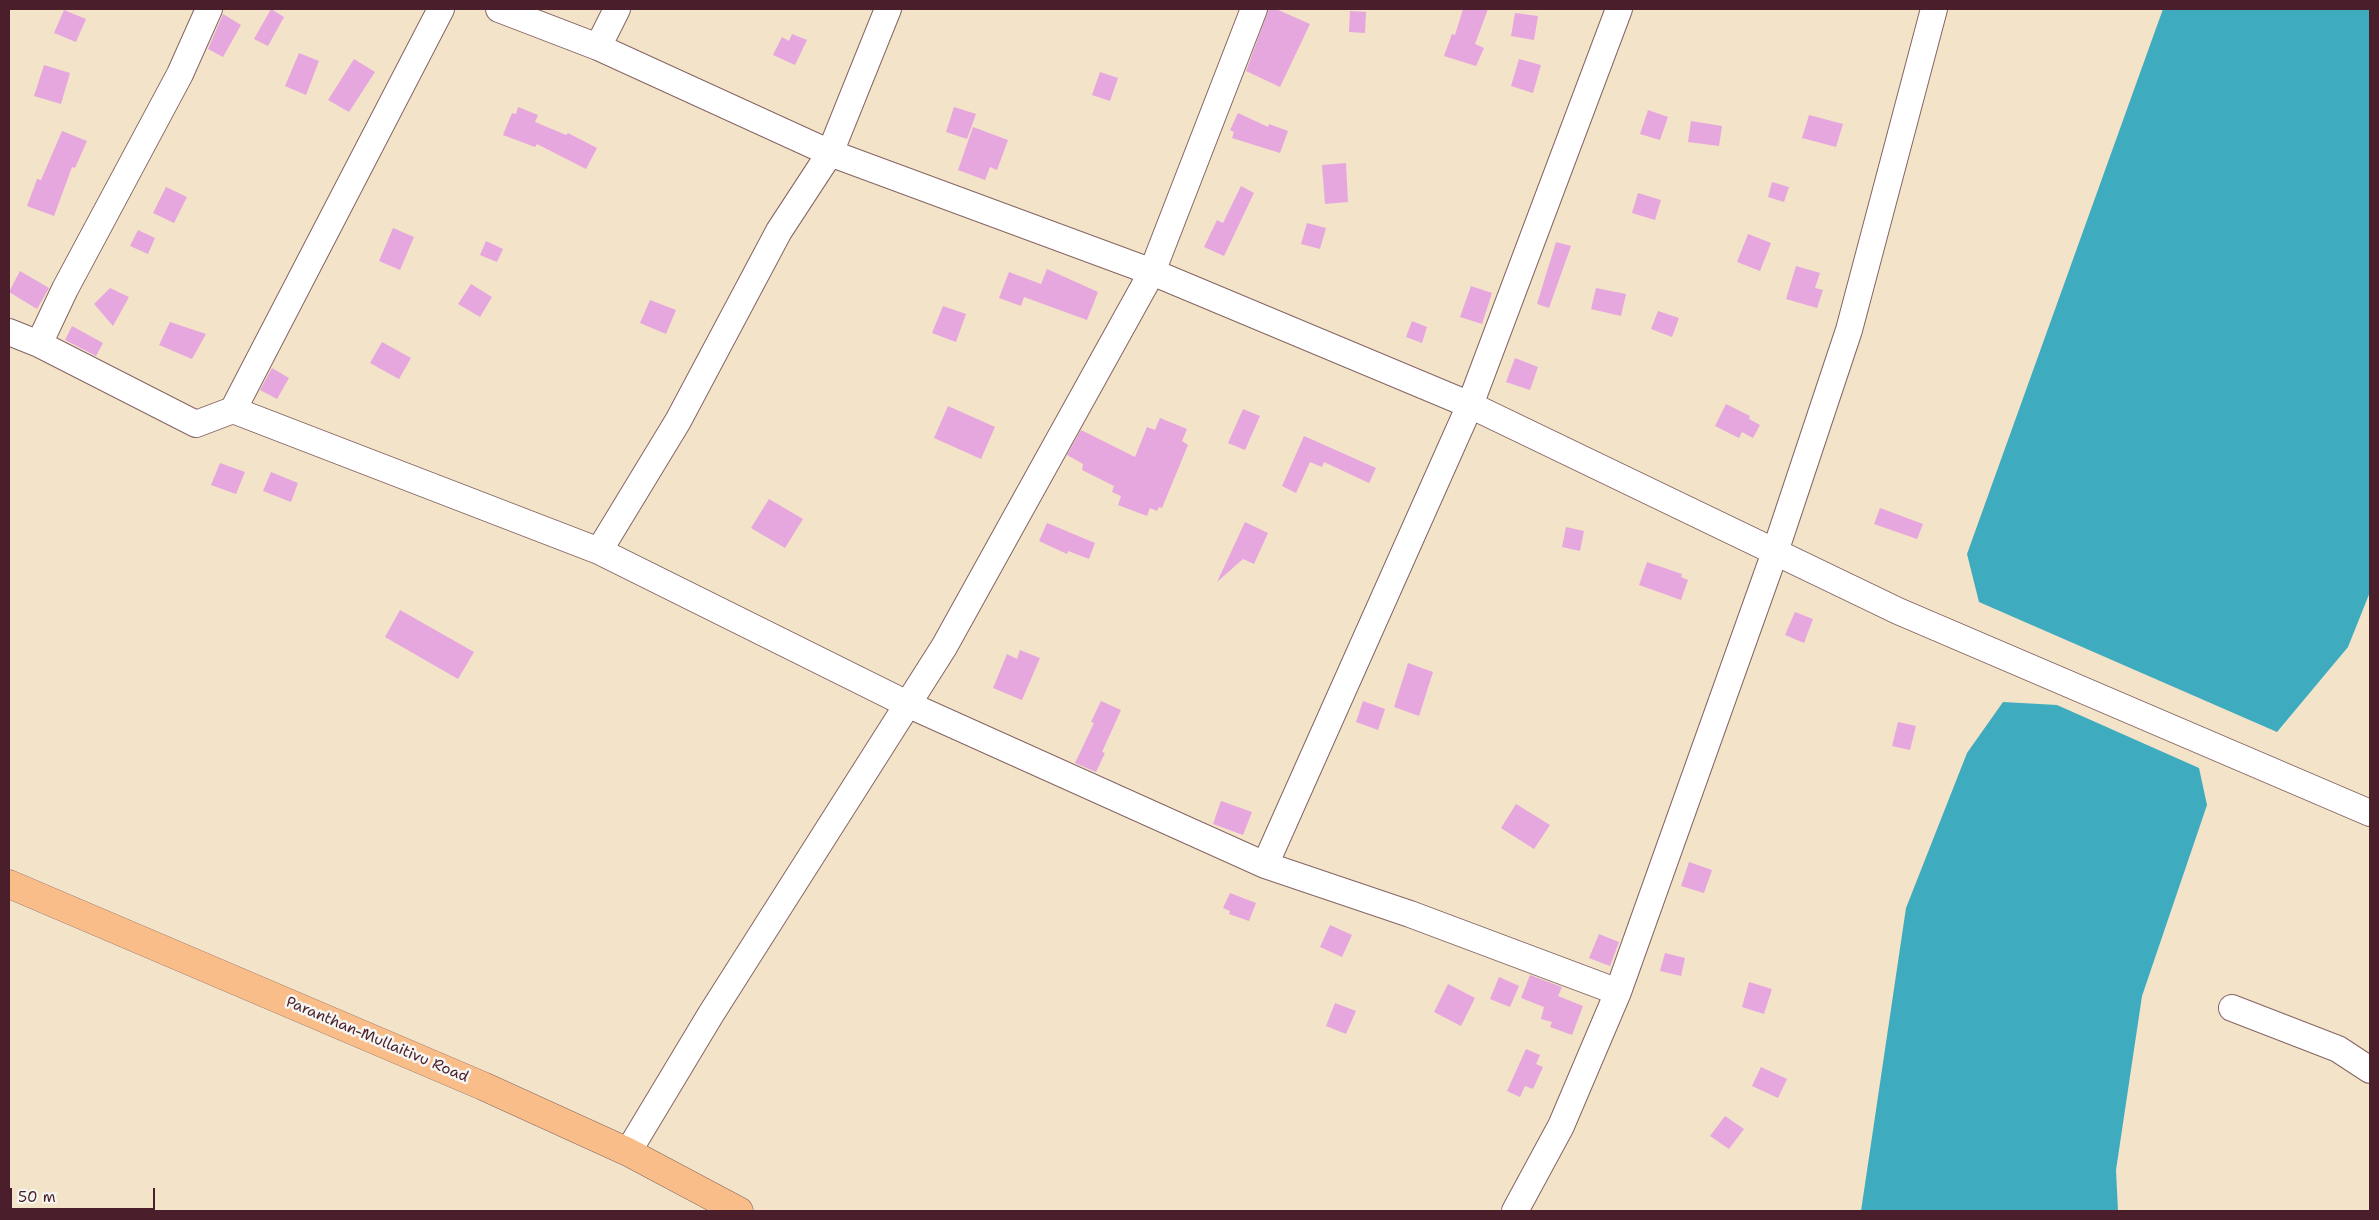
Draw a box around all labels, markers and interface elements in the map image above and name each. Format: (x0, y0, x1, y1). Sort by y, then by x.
street label: Paranthan-Mullaitivu Road (283, 993, 471, 1087)
scale bar (12, 1178, 158, 1210)
text: 50 m (18, 1187, 56, 1207)

